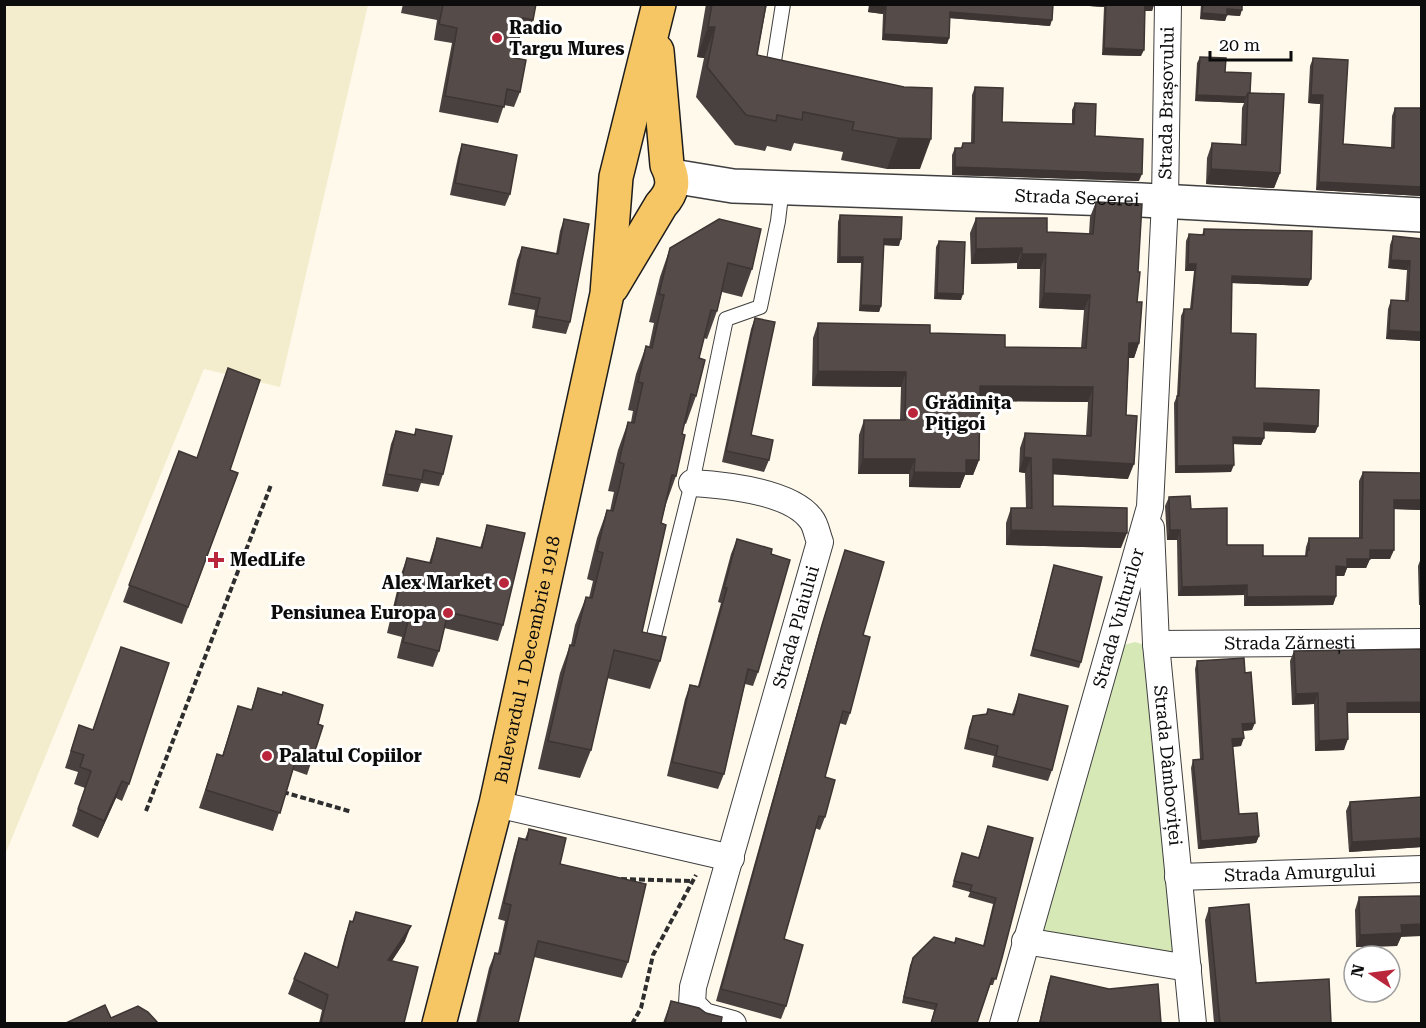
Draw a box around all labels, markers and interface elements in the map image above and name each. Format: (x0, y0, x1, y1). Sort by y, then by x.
place label: Radio Targu Mures (509, 17, 624, 59)
scale bar (1210, 24, 1291, 62)
street label: Strada Brașovului (1154, 26, 1178, 180)
marker: Radio Targu Mures (490, 31, 504, 45)
text: 20 m (1219, 34, 1260, 55)
street label: Strada Secerei (1014, 185, 1140, 210)
place label: Grădinița Pițigoi (925, 392, 1012, 437)
marker: Grădinița Pițigoi (906, 406, 920, 420)
street label: Bulevardul 1 Decembrie 1918 (490, 534, 564, 785)
street label: Strada Vulturilor (1088, 546, 1148, 690)
place label: MedLife (230, 549, 306, 570)
marker: MedLife (207, 551, 225, 569)
street label: Strada Plaiului (768, 563, 823, 691)
place label: Alex Market (382, 572, 492, 593)
marker: Alex Market (497, 576, 511, 590)
place label: Pensiunea Europa (271, 602, 436, 623)
marker: Pensiunea Europa (441, 606, 455, 620)
street label: Strada Zărnești (1224, 631, 1356, 654)
street label: Strada Dâmboviței (1150, 684, 1187, 847)
place label: Palatul Copiilor (279, 745, 422, 766)
marker: Palatul Copiilor (260, 749, 274, 763)
street label: Strada Amurgului (1224, 860, 1376, 885)
north arrow (1342, 944, 1402, 1004)
text: N (1347, 963, 1369, 979)

